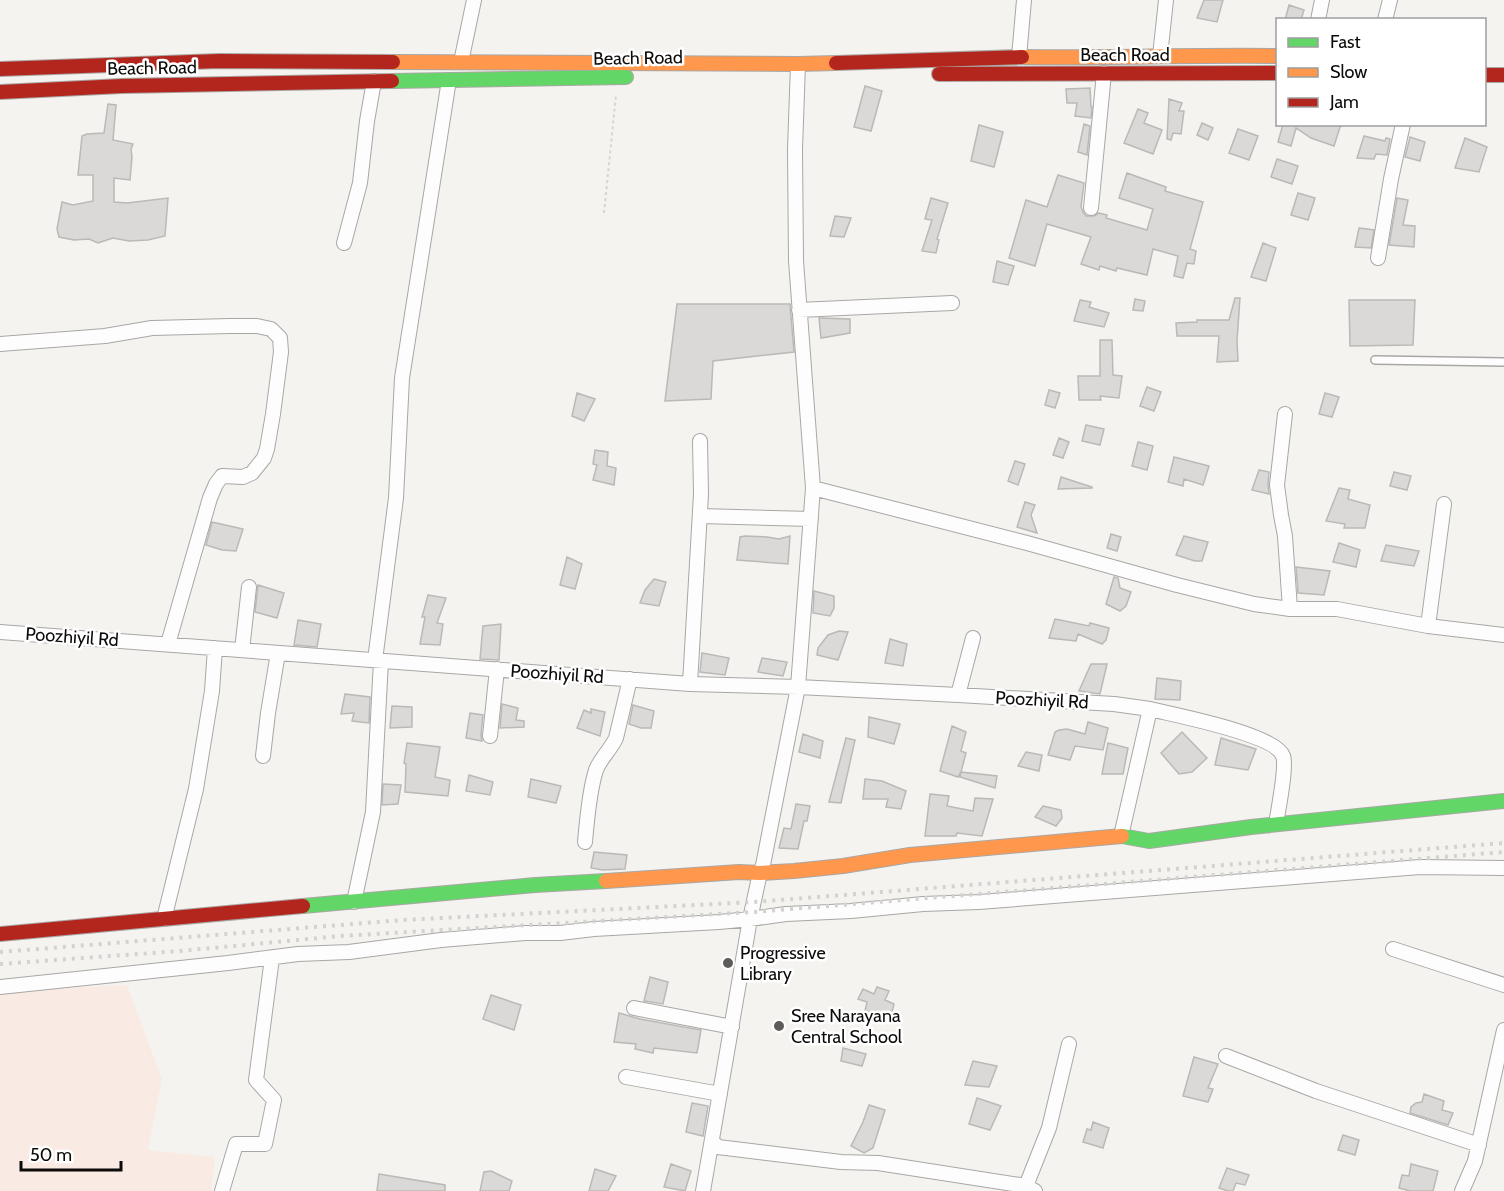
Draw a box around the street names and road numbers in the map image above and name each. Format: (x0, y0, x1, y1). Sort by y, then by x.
street label: Beach Road (1080, 44, 1170, 66)
street label: Beach Road (593, 46, 683, 70)
street label: Beach Road (107, 56, 197, 80)
street label: Poozhiyil Rd (25, 623, 119, 651)
street label: Poozhiyil Rd (510, 660, 604, 688)
street label: Poozhiyil Rd (995, 687, 1089, 713)

